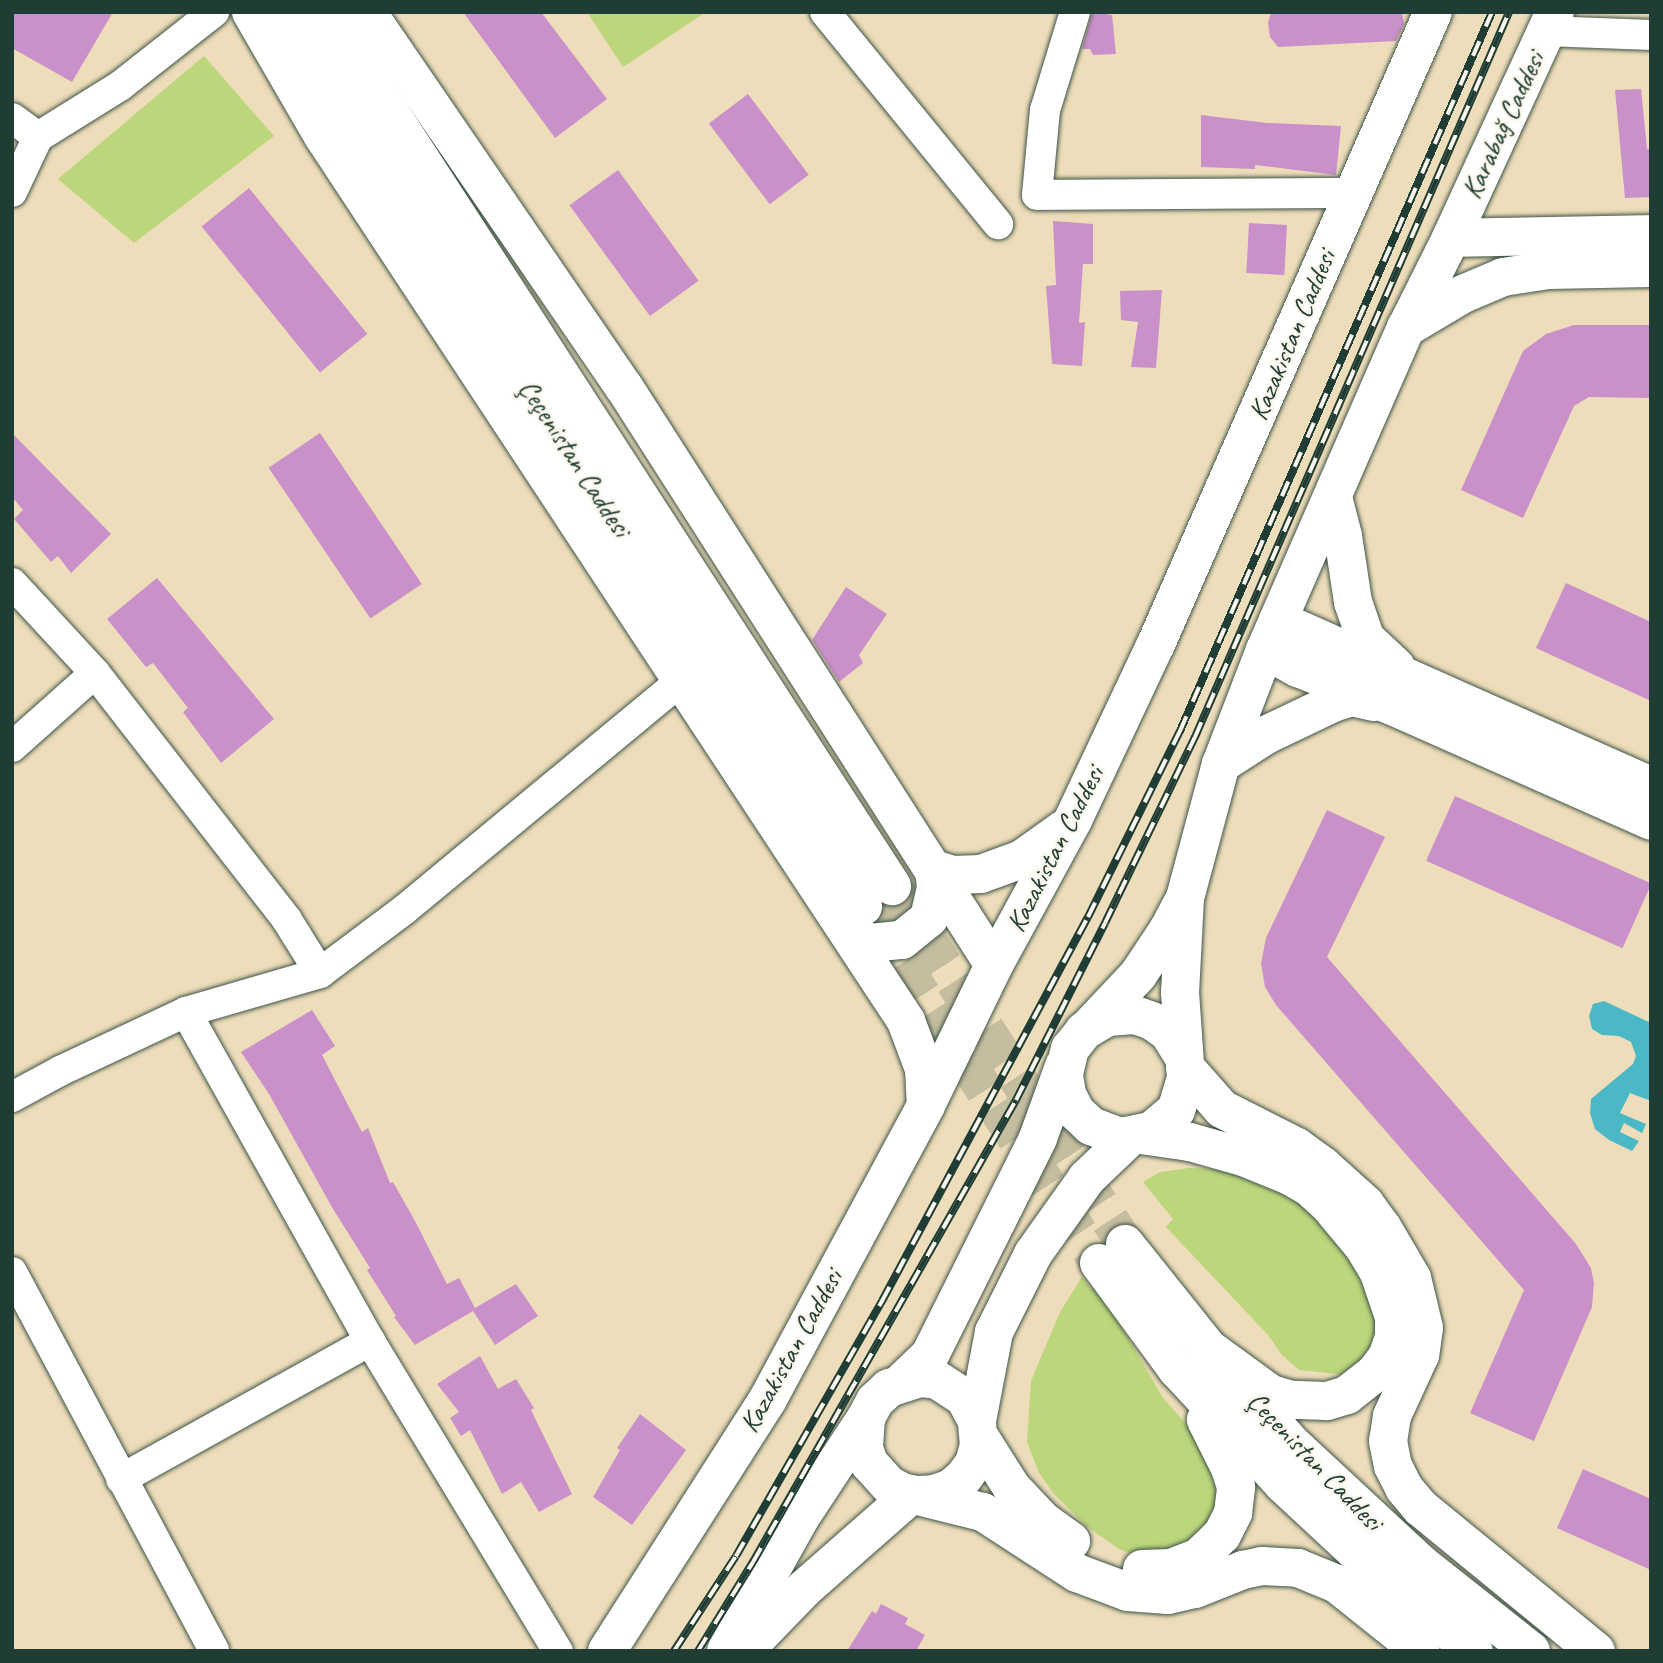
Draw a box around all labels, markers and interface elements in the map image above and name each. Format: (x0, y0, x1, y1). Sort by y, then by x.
street label: Karabağ Caddesi (1454, 46, 1552, 204)
street label: Kazakistan Caddesi (1241, 245, 1343, 425)
street label: Çeçenistan Caddesi (512, 373, 638, 543)
street label: Kazakistan Caddesi (999, 760, 1111, 938)
street label: Kazakistan Caddesi (732, 1263, 850, 1439)
street label: Çeçenistan Caddesi (1240, 1384, 1390, 1538)

